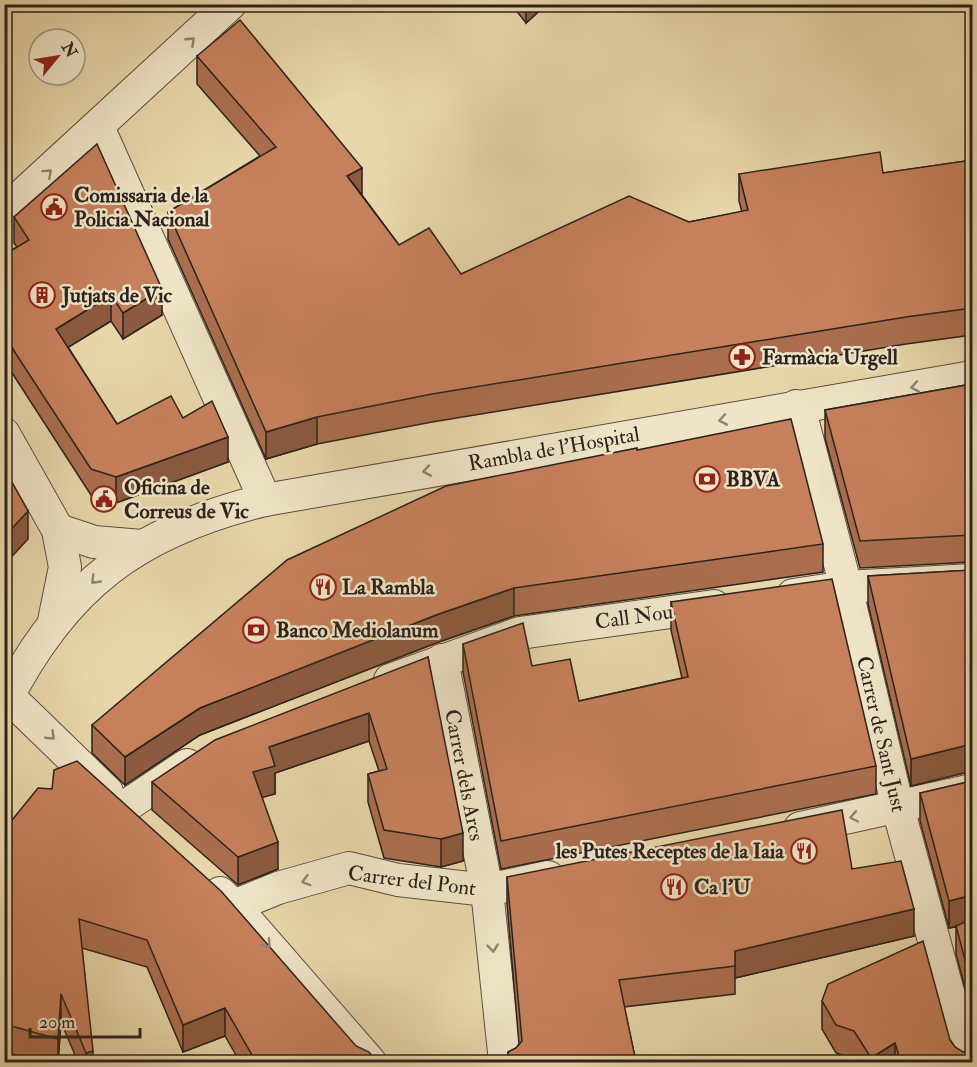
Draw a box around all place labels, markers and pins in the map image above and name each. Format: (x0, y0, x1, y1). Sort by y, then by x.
place label: Comissaria de la Policia Nacional (74, 182, 210, 233)
public building icon: Comissaria de la Policia Nacional (39, 192, 69, 222)
building icon: Jutjats de Vic (27, 280, 57, 310)
place label: Jutjats de Vic (61, 282, 172, 309)
pharmacy icon: Farmàcia Urgell (727, 342, 757, 372)
place label: Farmàcia Urgell (762, 344, 898, 371)
bank icon: BBVA (692, 464, 722, 494)
place label: BBVA (726, 466, 781, 493)
place label: Oficina de Correus de Vic (124, 474, 249, 525)
public building icon: Oficina de Correus de Vic (89, 484, 119, 514)
restaurant icon: La Rambla (308, 572, 338, 602)
place label: La Rambla (342, 574, 436, 601)
bank icon: Banco Mediolanum (241, 615, 271, 645)
place label: Banco Mediolanum (276, 617, 439, 644)
restaurant icon: les Putes Receptes de la Iaia (789, 836, 819, 866)
place label: les Putes Receptes de la Iaia (555, 838, 785, 865)
restaurant icon: Ca l'U (659, 872, 689, 902)
place label: Ca l'U (694, 874, 751, 901)

